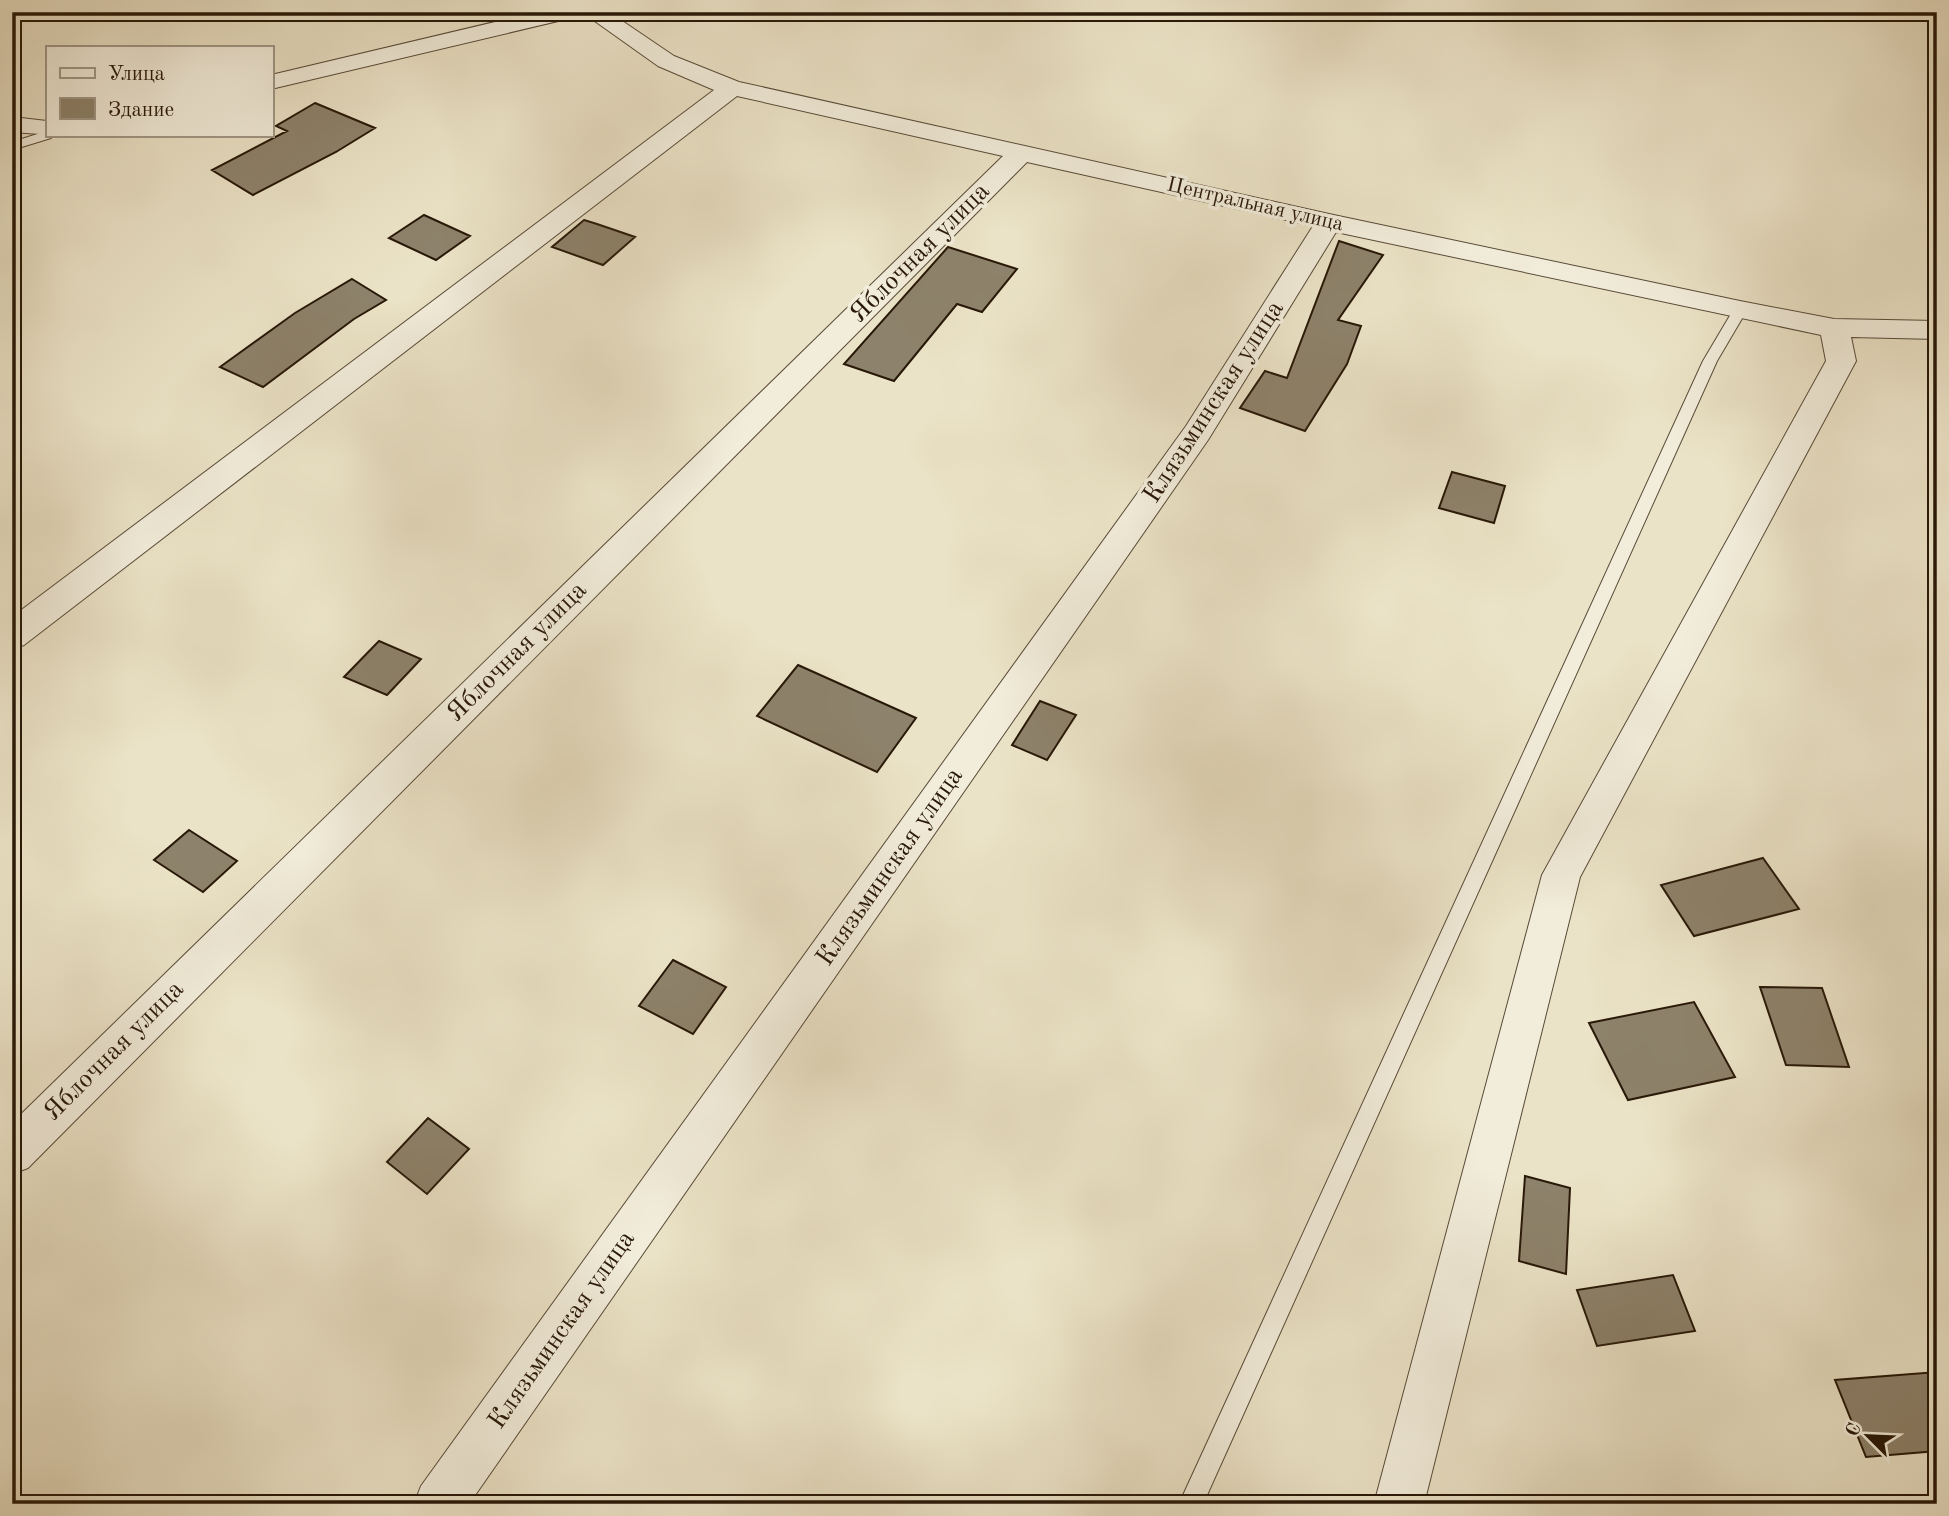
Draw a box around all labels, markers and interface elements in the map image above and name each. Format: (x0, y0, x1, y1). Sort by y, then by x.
legend (46, 46, 273, 136)
text: Улица (108, 64, 165, 85)
text: Здание (108, 100, 174, 121)
street label: Центральная улица (1165, 174, 1345, 236)
street label: Яблочная улица (845, 178, 995, 328)
street label: Клязьминская улица (1139, 296, 1289, 508)
street label: Яблочная улица (442, 577, 592, 727)
street label: Клязьминская улица (812, 763, 968, 971)
street label: Яблочная улица (39, 976, 189, 1126)
street label: Клязьминская улица (484, 1226, 640, 1434)
north arrow (1834, 1400, 1904, 1470)
text: С (1844, 1421, 1866, 1440)

